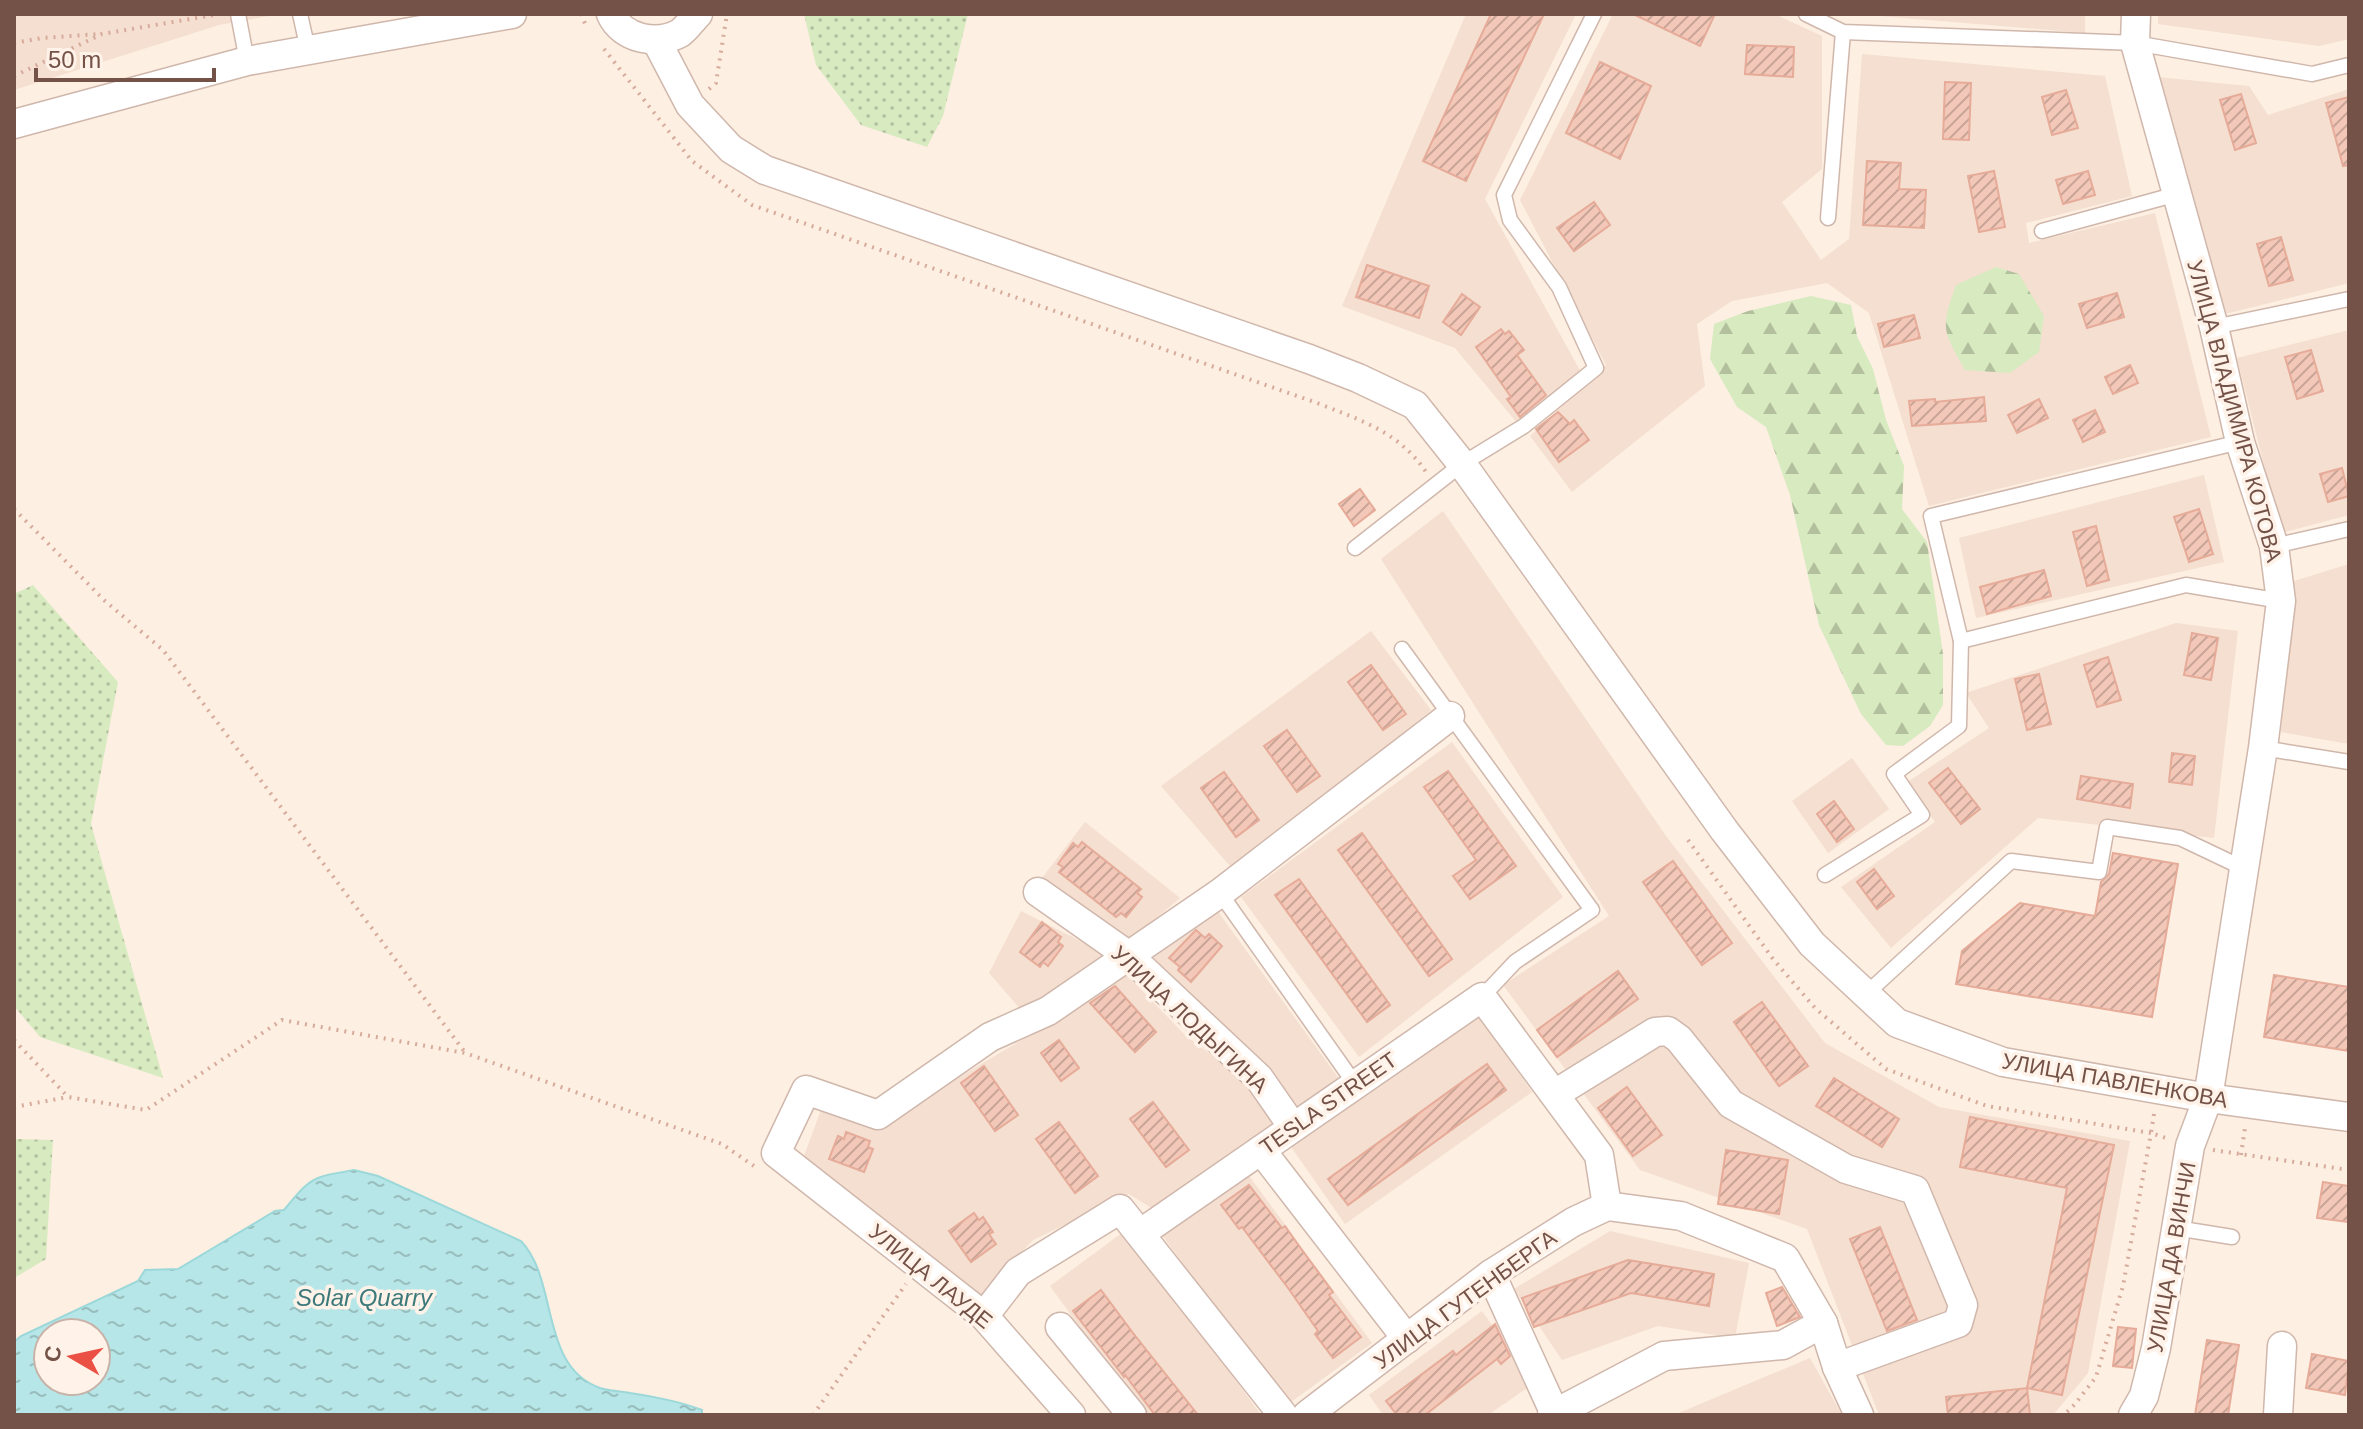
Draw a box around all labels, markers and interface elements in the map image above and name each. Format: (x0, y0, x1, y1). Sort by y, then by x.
scale bar (36, 32, 214, 82)
text: 50 m (48, 46, 101, 73)
street label: УЛИЦА ВЛАДИМИРА КОТОВА (2182, 257, 2287, 565)
street label: УЛИЦА ЛОДЫГИНА (1106, 941, 1273, 1098)
street label: TESLA STREET (1255, 1047, 1402, 1160)
street label: УЛИЦА ПАВЛЕНКОВА (2000, 1048, 2230, 1113)
street label: УЛИЦА ДА ВИНЧИ (2142, 1160, 2201, 1354)
street label: УЛИЦА ЛАУДЕ (864, 1219, 997, 1334)
street label: УЛИЦА ГУТЕНБЕРГА (1369, 1225, 1562, 1374)
water label: Solar Quarry (296, 1284, 434, 1311)
north arrow (32, 1317, 112, 1397)
text: С (39, 1344, 66, 1364)

